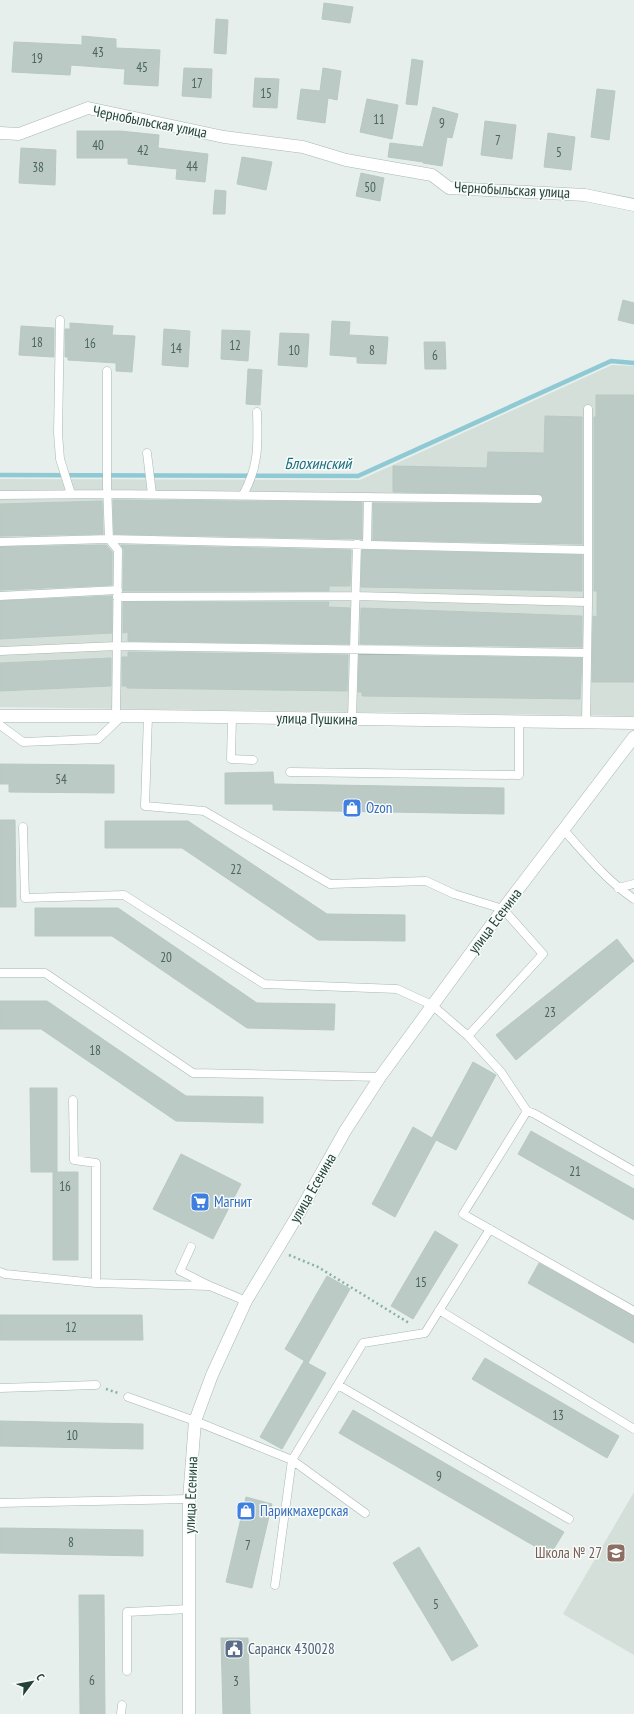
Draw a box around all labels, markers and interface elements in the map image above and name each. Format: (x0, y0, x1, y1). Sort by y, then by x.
house number: 43 (92, 44, 104, 61)
house number: 19 (31, 50, 43, 67)
house number: 45 (136, 59, 148, 76)
house number: 17 (191, 75, 203, 92)
house number: 15 (260, 85, 272, 102)
street label: Чернобыльская улица (91, 101, 209, 142)
house number: 11 (373, 111, 385, 128)
house number: 9 (439, 115, 445, 132)
house number: 7 (495, 132, 501, 149)
house number: 40 (92, 137, 104, 154)
house number: 42 (137, 142, 149, 159)
house number: 5 (556, 144, 562, 161)
house number: 44 (186, 158, 198, 175)
house number: 38 (32, 159, 44, 176)
street label: Чернобыльская улица (454, 177, 570, 202)
house number: 50 (364, 179, 376, 196)
house number: 18 (31, 334, 43, 351)
house number: 16 (84, 335, 96, 352)
house number: 12 (229, 337, 241, 354)
house number: 14 (170, 340, 182, 357)
house number: 10 (288, 342, 300, 359)
house number: 8 (369, 342, 375, 359)
house number: 6 (432, 347, 438, 364)
water label: Блохинский (285, 453, 353, 473)
street label: улица Пушкина (276, 708, 358, 729)
house number: 54 (55, 771, 67, 788)
shop icon: Ozon (341, 797, 363, 819)
place label: Ozon (366, 798, 392, 817)
house number: 22 (230, 861, 242, 878)
street label: улица Есенина (464, 884, 525, 957)
house number: 20 (160, 949, 172, 966)
house number: 23 (544, 1004, 556, 1021)
house number: 18 (89, 1042, 101, 1059)
street label: улица Есенина (285, 1150, 340, 1226)
house number: 21 (569, 1163, 581, 1180)
house number: 16 (59, 1178, 71, 1195)
supermarket icon: Магнит (189, 1191, 211, 1213)
place label: Магнит (214, 1192, 252, 1211)
house number: 15 (415, 1274, 427, 1291)
house number: 12 (65, 1319, 77, 1336)
house number: 13 (552, 1407, 564, 1424)
house number: 10 (66, 1427, 78, 1444)
street label: улица Есенина (180, 1456, 201, 1534)
house number: 9 (436, 1468, 442, 1485)
shop icon: Парикмахерская (235, 1500, 257, 1522)
place label: Парикмахерская (260, 1501, 348, 1520)
house number: 8 (68, 1534, 74, 1551)
house number: 7 (245, 1537, 251, 1554)
school or university icon: Школа № 27 (605, 1542, 627, 1564)
place label: Школа № 27 (535, 1543, 602, 1562)
house number: 5 (433, 1596, 439, 1613)
public building icon: Саранск 430028 (223, 1638, 245, 1660)
place label: Саранск 430028 (248, 1639, 335, 1658)
north arrow (12, 1662, 52, 1702)
text: С (33, 1671, 48, 1683)
house number: 6 (89, 1672, 95, 1689)
house number: 3 (233, 1673, 239, 1690)

